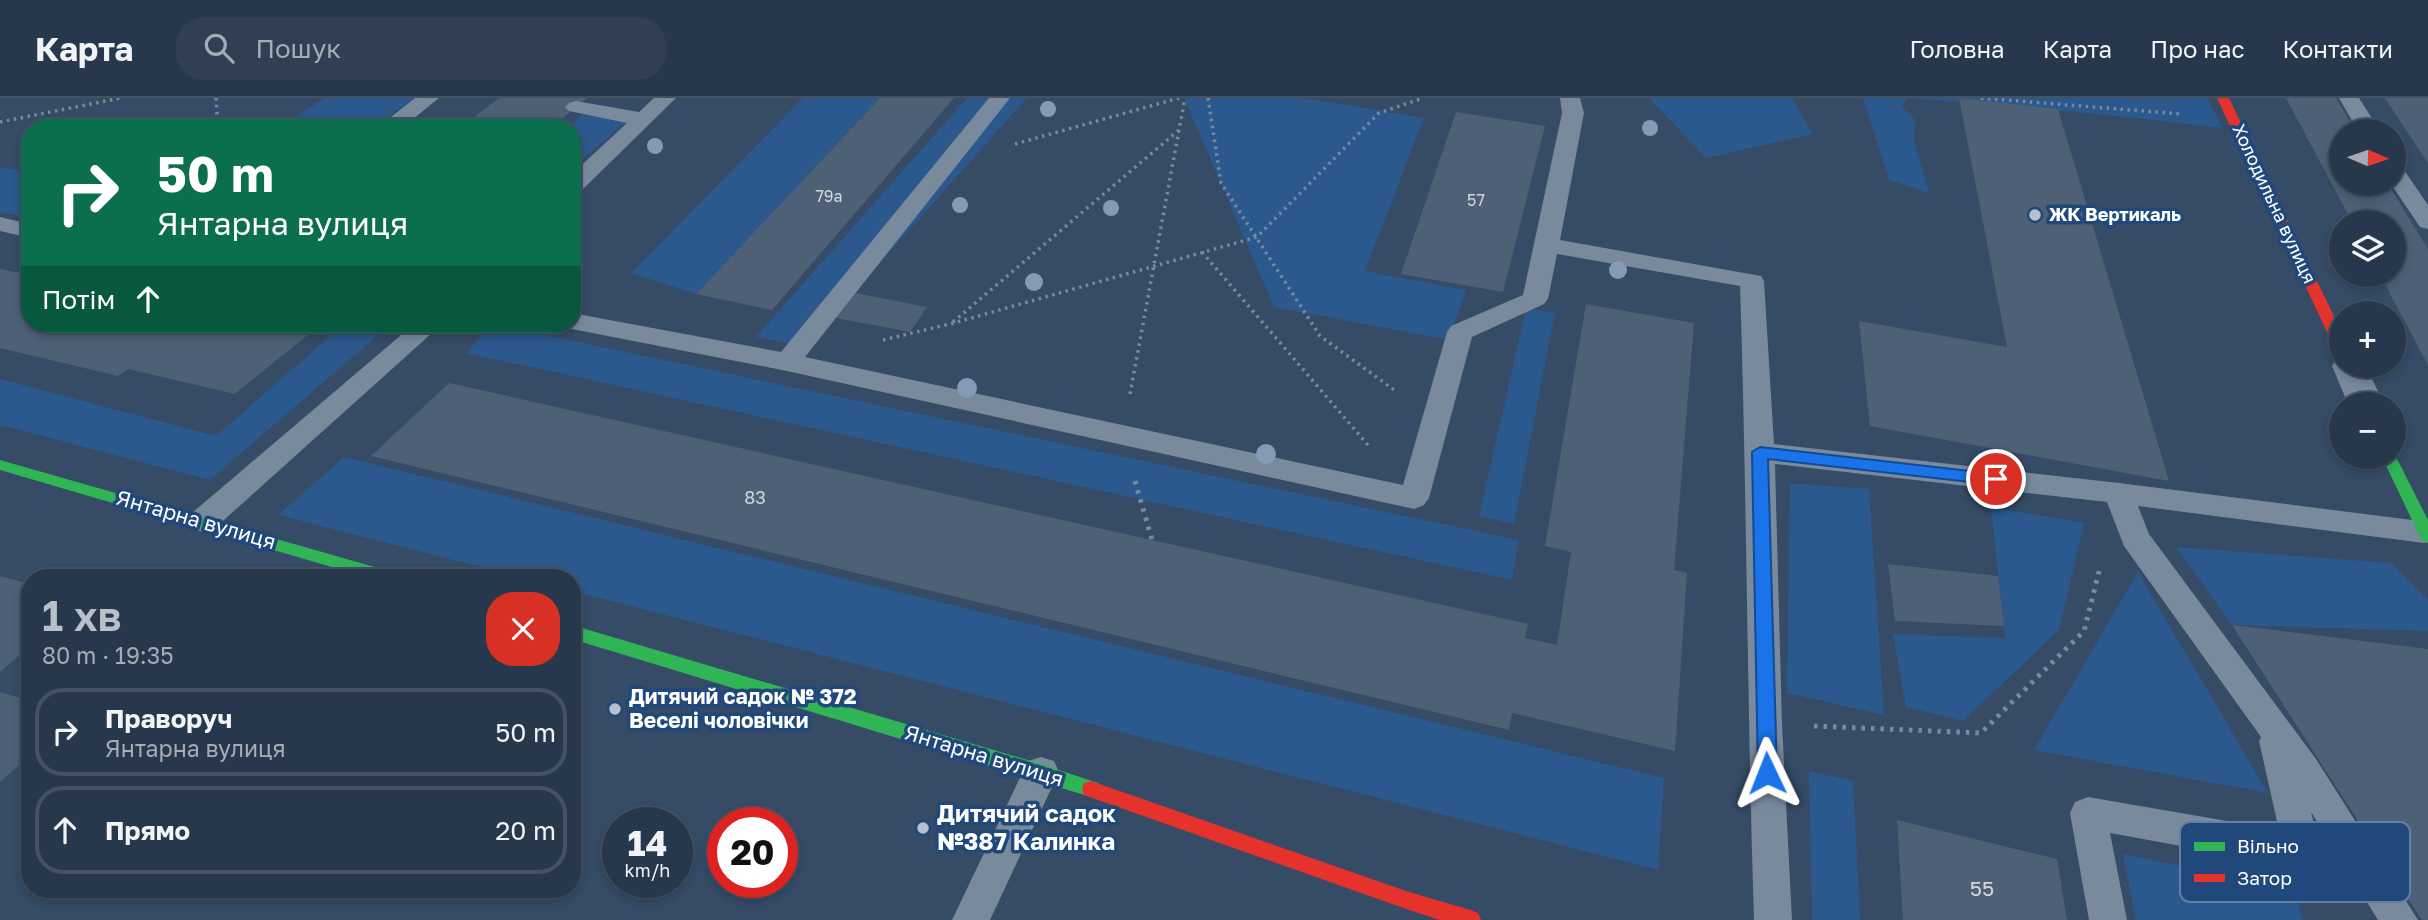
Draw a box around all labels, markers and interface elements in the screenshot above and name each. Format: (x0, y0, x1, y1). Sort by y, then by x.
search box (176, 17, 666, 80)
text: Карта (35, 29, 134, 68)
icon: search (200, 29, 238, 67)
text: Пошук (256, 33, 341, 64)
text: Головна (1909, 34, 2005, 63)
text: Карта (2043, 34, 2112, 63)
text: Про нас (2150, 34, 2245, 63)
text: Контакти (2283, 34, 2393, 63)
north arrow (2329, 119, 2406, 196)
map controls (2329, 119, 2406, 469)
street label: Холодильна вулиця (2228, 120, 2322, 287)
text: 50 m (157, 144, 274, 203)
icon: right (42, 147, 133, 238)
house number: 79а (815, 186, 843, 206)
house number: 57 (1467, 190, 1485, 210)
place label: ЖК Вертикаль (2049, 203, 2181, 225)
text: Янтарна вулиця (157, 204, 408, 242)
marker: ЖК Вертикаль (2027, 207, 2043, 223)
button: layers (2329, 210, 2406, 287)
icon: ahead (129, 280, 167, 318)
text: Потім (42, 284, 115, 315)
button: + (2329, 301, 2406, 378)
button: − (2329, 392, 2406, 469)
pin (1966, 449, 2026, 509)
icon: arrive (1977, 460, 2015, 498)
street label: Янтарна вулиця (113, 484, 279, 554)
house number: 83 (744, 486, 766, 508)
text: 1 хв (42, 590, 122, 640)
button: close (486, 592, 560, 666)
text: 80 m · 19:35 (42, 641, 174, 669)
place label: Дитячий садок № 372 Веселі чоловічки (629, 683, 857, 733)
marker: Дитячий садок № 372 Веселі чоловічки (607, 701, 623, 717)
text: Праворуч (105, 703, 233, 734)
icon: right (46, 713, 84, 751)
text: 50 m (495, 717, 556, 748)
street label: Янтарна вулиця (902, 719, 1067, 792)
text: Янтарна вулиця (105, 734, 286, 762)
position arrow (1730, 736, 1804, 810)
place label: Дитячий садок №387 Калинка (937, 798, 1116, 855)
speed limit sign: 20 (707, 807, 798, 898)
icon: ahead (46, 811, 84, 849)
text: Прямо (105, 815, 190, 846)
text: 20 m (495, 815, 556, 846)
marker: Дитячий садок №387 Калинка (915, 820, 931, 836)
text: 14 (628, 822, 667, 864)
legend (2180, 822, 2410, 902)
text: Вільно (2237, 834, 2299, 857)
text: km/h (625, 859, 670, 881)
text: Затор (2237, 866, 2292, 889)
house number: 55 (1970, 875, 1994, 901)

